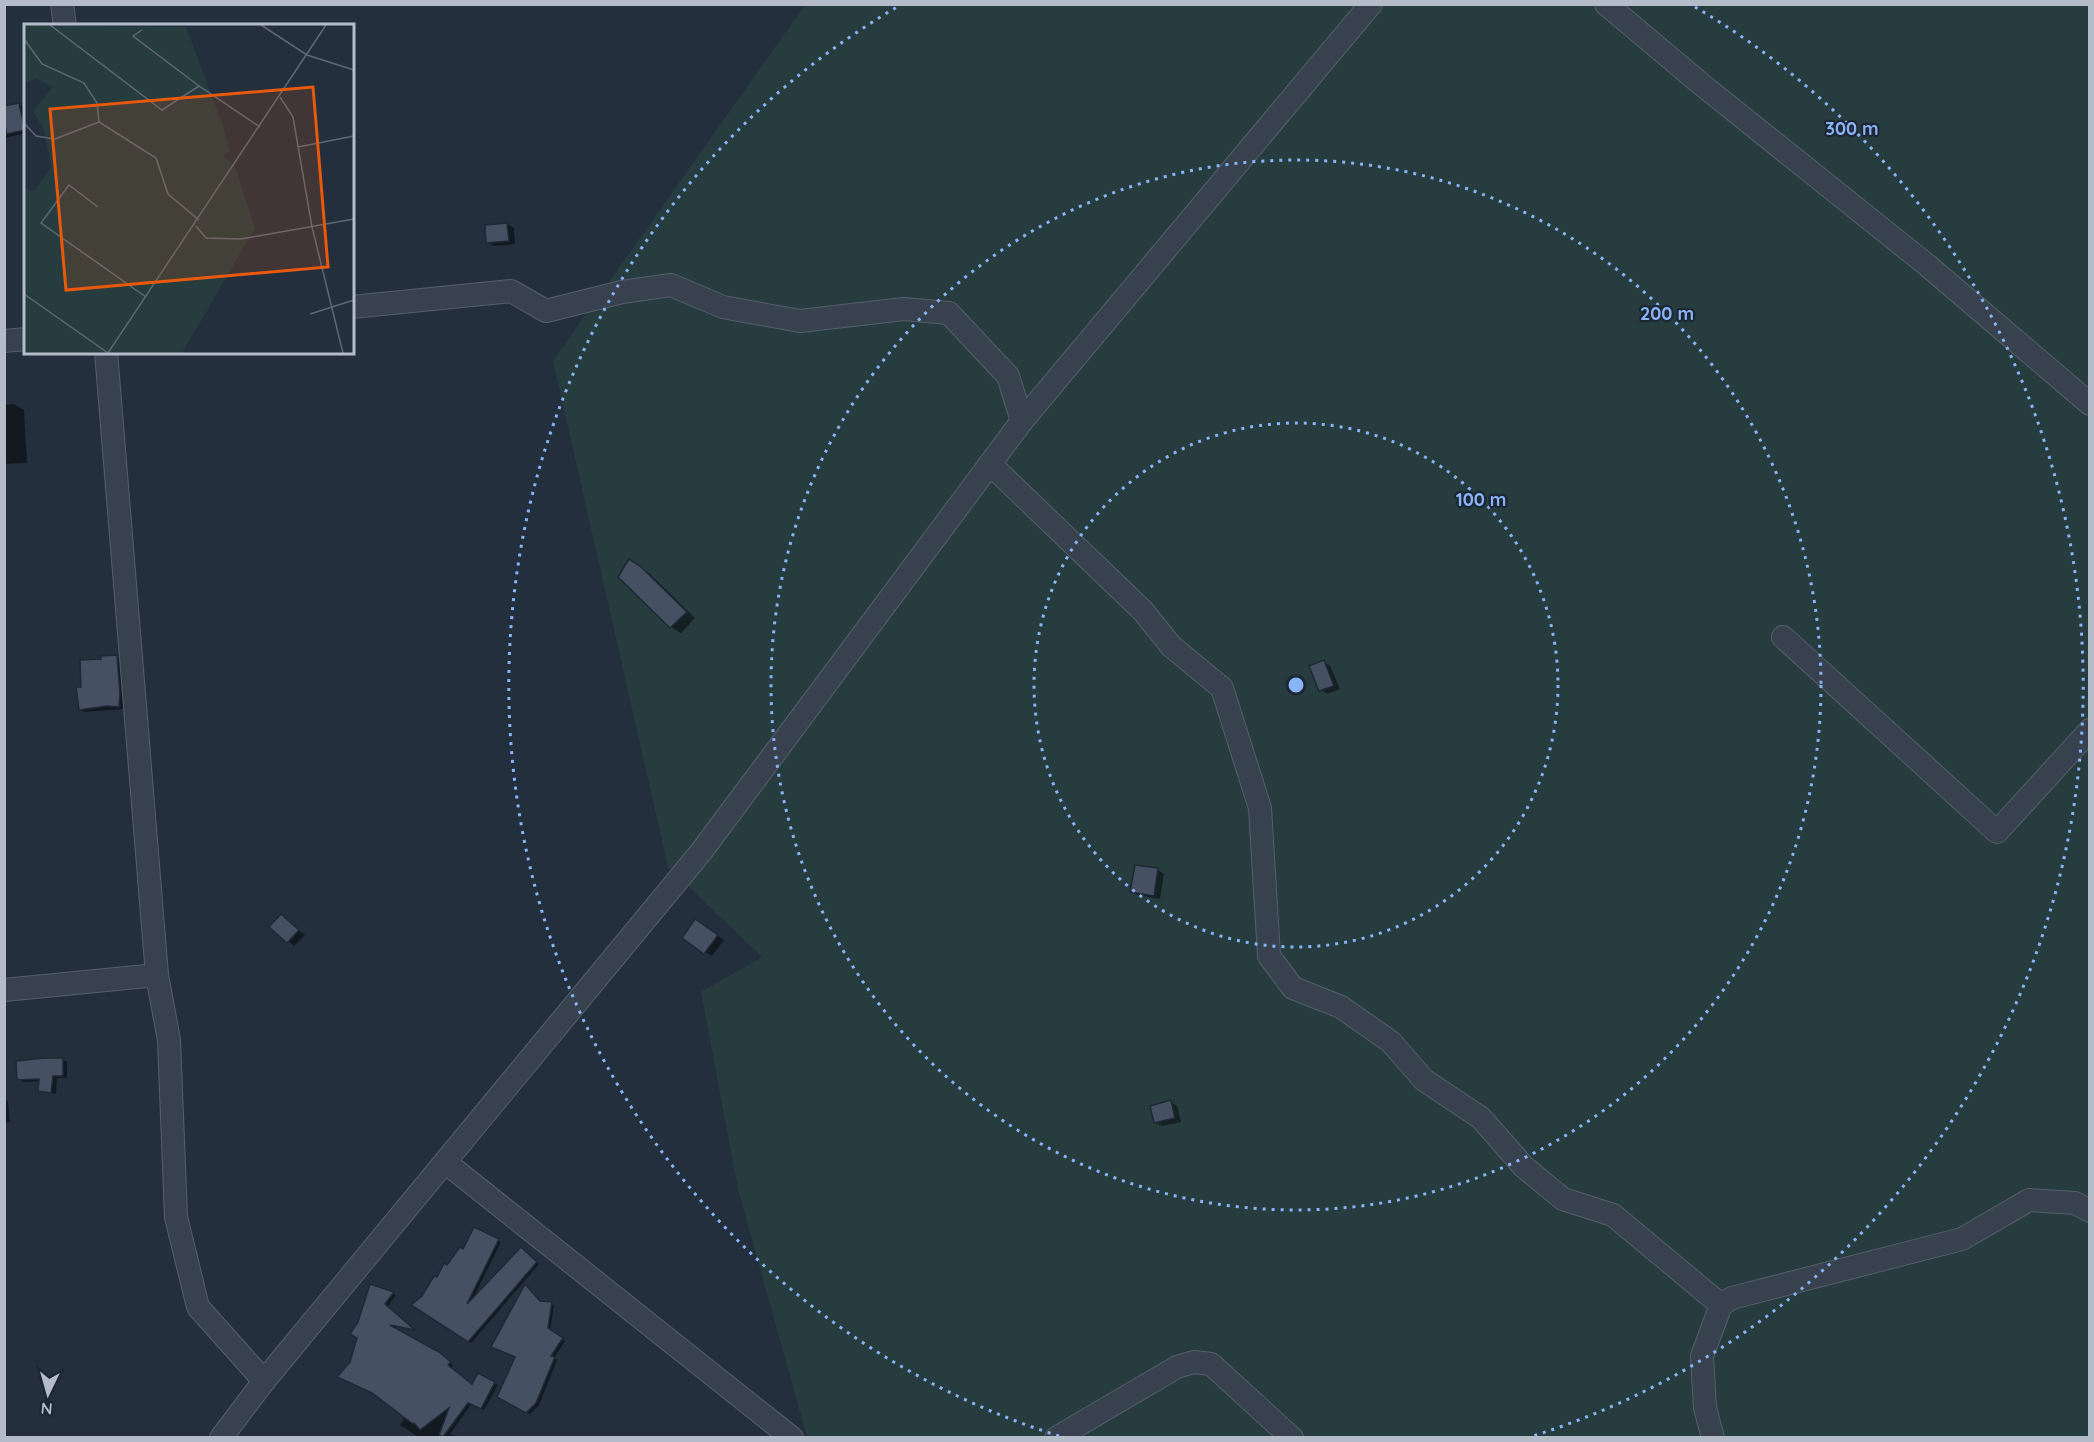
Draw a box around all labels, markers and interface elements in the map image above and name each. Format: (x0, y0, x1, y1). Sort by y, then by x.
inset map (24, 24, 354, 354)
text: 300 m (1825, 117, 1879, 140)
text: 200 m (1640, 302, 1694, 325)
text: 100 m (1456, 488, 1506, 511)
centre of rings (1286, 675, 1306, 695)
north arrow (18, 1364, 78, 1424)
text: N (40, 1398, 53, 1419)

